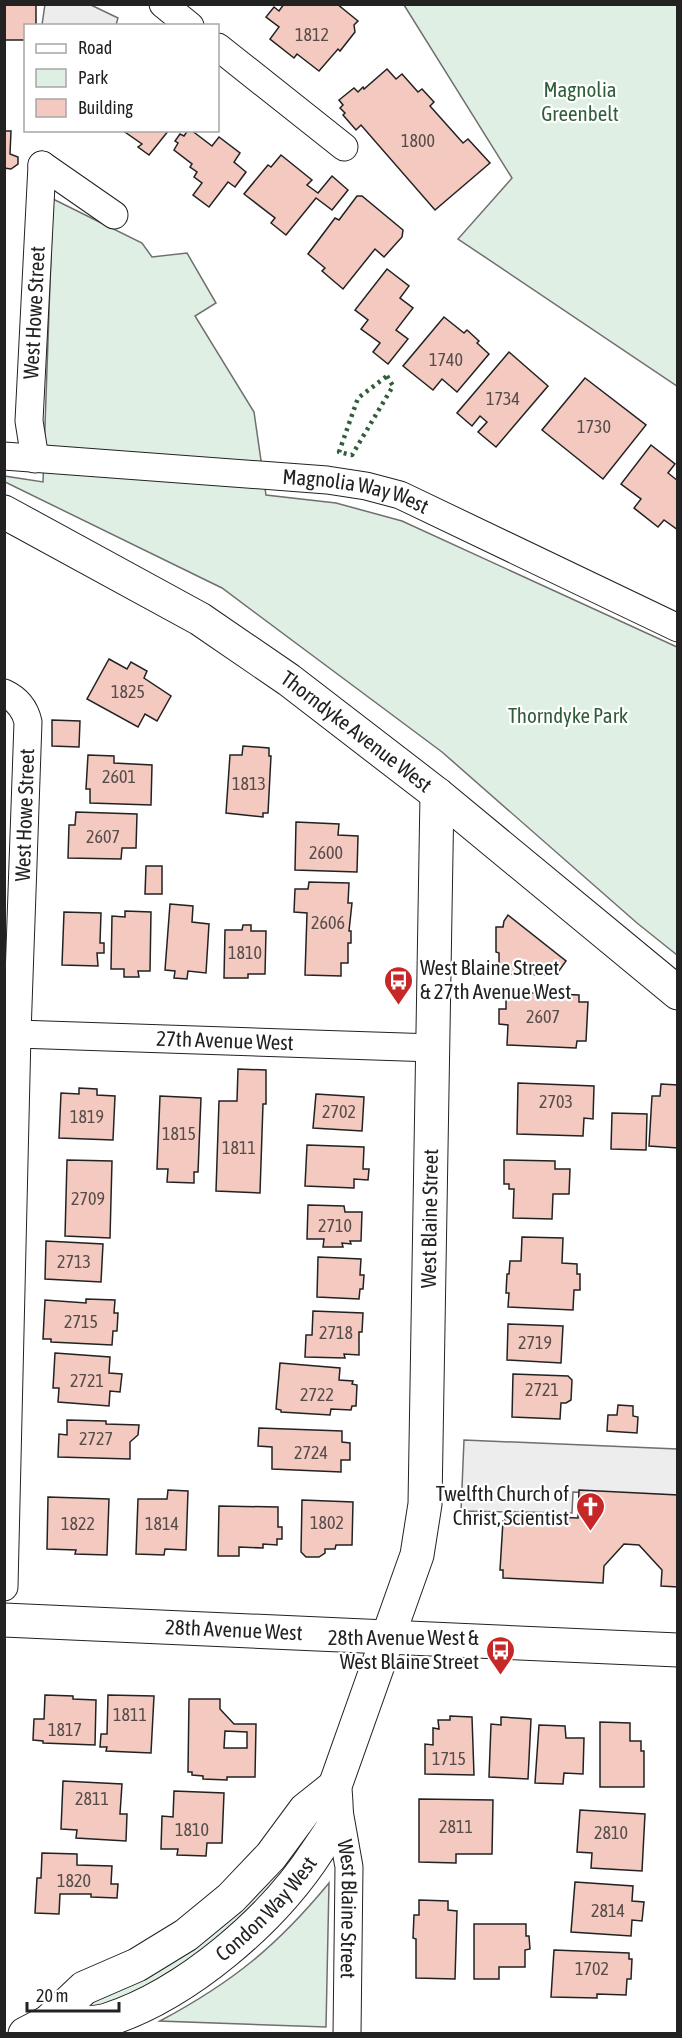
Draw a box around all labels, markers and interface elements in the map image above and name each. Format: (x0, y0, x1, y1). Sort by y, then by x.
legend (24, 24, 219, 132)
house number: 1812 (295, 24, 329, 45)
text: Road (78, 37, 112, 58)
text: Park (78, 67, 108, 88)
park label: Magnolia Greenbelt (541, 77, 619, 125)
text: Building (78, 97, 133, 118)
house number: 1800 (401, 130, 435, 151)
street label: West Howe Street (18, 245, 49, 380)
house number: 1740 (429, 349, 463, 370)
house number: 1734 (486, 388, 520, 409)
house number: 1730 (577, 416, 611, 437)
street label: Magnolia Way West (282, 464, 433, 518)
street label: Thorndyke Avenue West (277, 665, 437, 797)
house number: 1825 (111, 681, 145, 702)
park label: Thorndyke Park (508, 703, 628, 727)
street label: West Howe Street (10, 748, 38, 882)
house number: 2601 (102, 766, 136, 787)
house number: 1813 (232, 773, 266, 794)
house number: 2607 (86, 826, 120, 847)
house number: 2600 (309, 842, 343, 863)
house number: 2606 (311, 912, 345, 933)
house number: 1810 (228, 942, 262, 963)
place label: West Blaine Street & 27th Avenue West (420, 955, 571, 1003)
bus stop icon: West Blaine Street & 27th Avenue West (383, 964, 415, 1006)
house number: 2607 (526, 1006, 560, 1027)
street label: 27th Avenue West (156, 1026, 294, 1054)
house number: 2703 (539, 1091, 573, 1112)
house number: 2702 (322, 1101, 356, 1122)
house number: 1819 (70, 1106, 104, 1127)
house number: 1815 (162, 1123, 196, 1144)
house number: 1811 (222, 1137, 256, 1158)
street label: West Blaine Street (416, 1149, 442, 1288)
house number: 2709 (71, 1188, 105, 1209)
house number: 2710 (318, 1215, 352, 1236)
house number: 2713 (57, 1251, 91, 1272)
house number: 2715 (64, 1311, 98, 1332)
house number: 2718 (319, 1322, 353, 1343)
house number: 2719 (518, 1332, 552, 1353)
house number: 2721 (70, 1370, 104, 1391)
house number: 2721 (525, 1379, 559, 1400)
house number: 2722 (300, 1384, 334, 1405)
house number: 2727 (79, 1428, 113, 1449)
house number: 2724 (294, 1442, 328, 1463)
place label: Twelfth Church of Christ, Scientist (436, 1481, 569, 1529)
church icon: Twelfth Church of Christ, Scientist (574, 1490, 606, 1532)
house number: 1802 (310, 1512, 344, 1533)
house number: 1822 (61, 1513, 95, 1534)
house number: 1814 (145, 1513, 179, 1534)
street label: 28th Avenue West (165, 1614, 303, 1644)
place label: 28th Avenue West & West Blaine Street (328, 1625, 479, 1673)
bus stop icon: 28th Avenue West & West Blaine Street (484, 1634, 516, 1676)
house number: 1811 (113, 1704, 147, 1725)
house number: 1817 (48, 1719, 82, 1740)
house number: 1715 (432, 1748, 466, 1769)
house number: 2811 (75, 1788, 109, 1809)
house number: 2811 (439, 1816, 473, 1837)
house number: 1810 (175, 1819, 209, 1840)
house number: 2810 (594, 1822, 628, 1843)
street label: West Blaine Street (333, 1837, 362, 1979)
street label: Condon Way West (210, 1851, 321, 1966)
house number: 1820 (57, 1870, 91, 1891)
house number: 2814 (591, 1900, 625, 1921)
house number: 1702 (575, 1958, 609, 1979)
scale bar (27, 1975, 118, 2013)
text: 20 m (36, 1985, 68, 2006)

